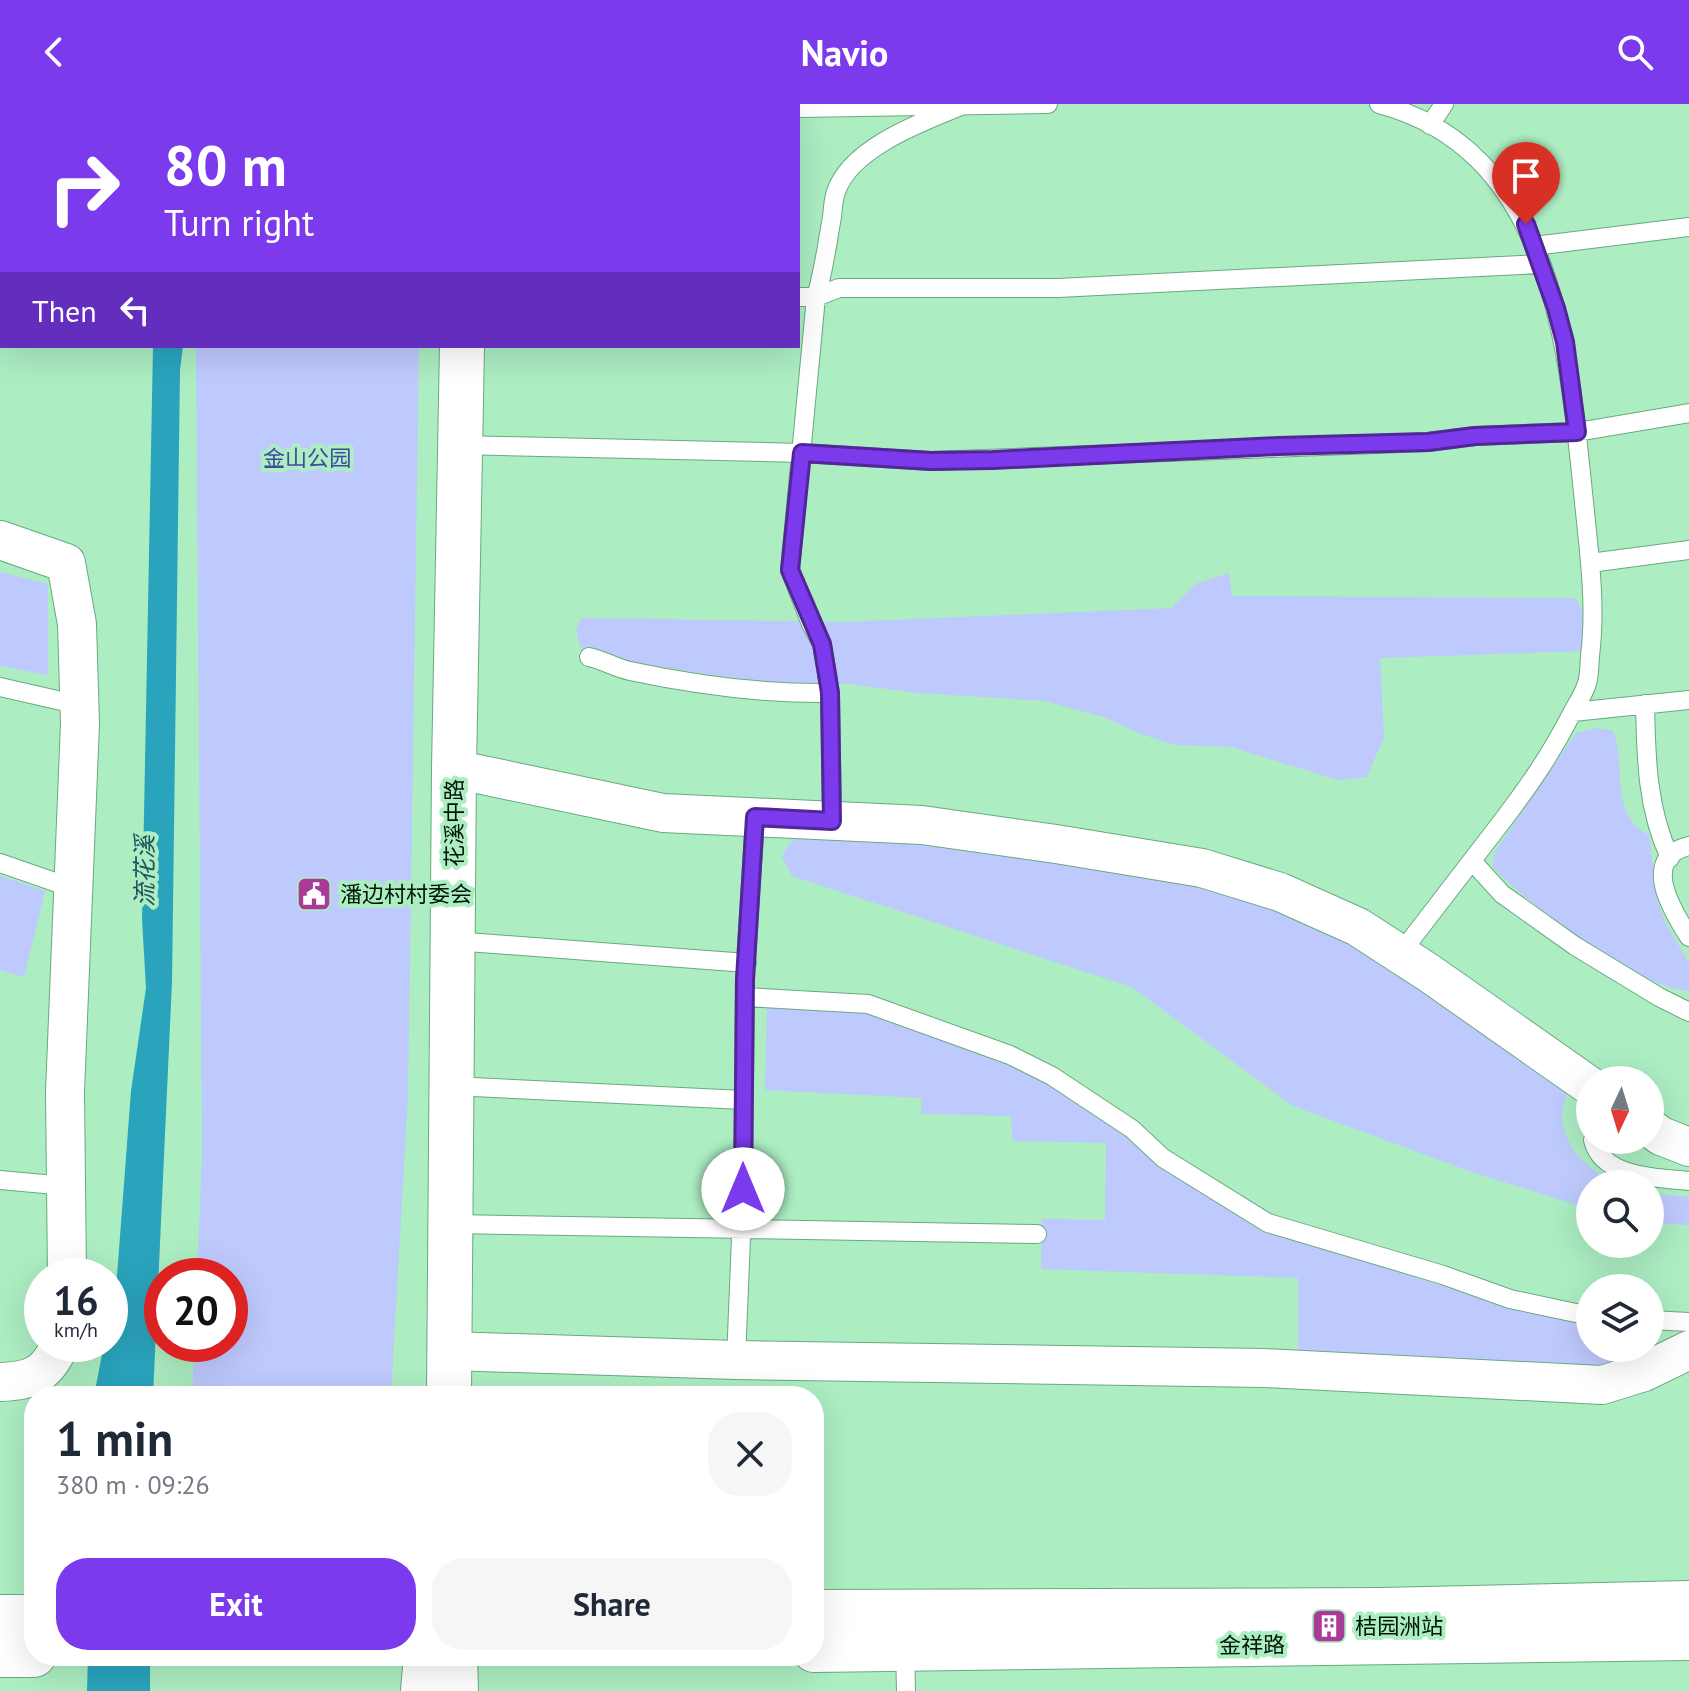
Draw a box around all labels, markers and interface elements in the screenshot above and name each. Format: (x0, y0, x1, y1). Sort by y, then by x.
text: Navio (801, 29, 888, 76)
icon: back (32, 30, 76, 74)
icon: search (1613, 30, 1657, 74)
text: 80 m (164, 129, 287, 201)
icon: right (32, 136, 136, 240)
pin (1492, 142, 1560, 224)
icon: arrive (1504, 154, 1548, 198)
text: Turn right (164, 199, 314, 246)
icon: left (113, 288, 157, 332)
text: Then (32, 291, 97, 330)
park label: 金山公园 (263, 444, 351, 472)
street label: 花溪中路 (440, 779, 468, 867)
water label: 流花溪 (129, 832, 160, 907)
public building icon: 潘边村村委会 (295, 875, 333, 913)
place label: 潘边村村委会 (340, 880, 472, 908)
north arrow (1576, 1066, 1664, 1154)
map controls (1576, 1066, 1664, 1362)
position arrow (701, 1147, 785, 1231)
button: search (1576, 1170, 1664, 1258)
speed limit sign: 20 (144, 1258, 248, 1362)
text: 16 (53, 1274, 99, 1326)
button: layers (1576, 1274, 1664, 1362)
text: km/h (54, 1317, 98, 1343)
text: 1 min (56, 1407, 173, 1469)
button: close (708, 1412, 792, 1496)
text: 380 m · 09:26 (56, 1468, 210, 1501)
button: Exit (56, 1558, 416, 1650)
button: Share (432, 1558, 792, 1650)
building icon: 桔园洲站 (1310, 1607, 1348, 1645)
place label: 桔园洲站 (1355, 1612, 1443, 1640)
street label: 金祥路 (1219, 1630, 1285, 1660)

